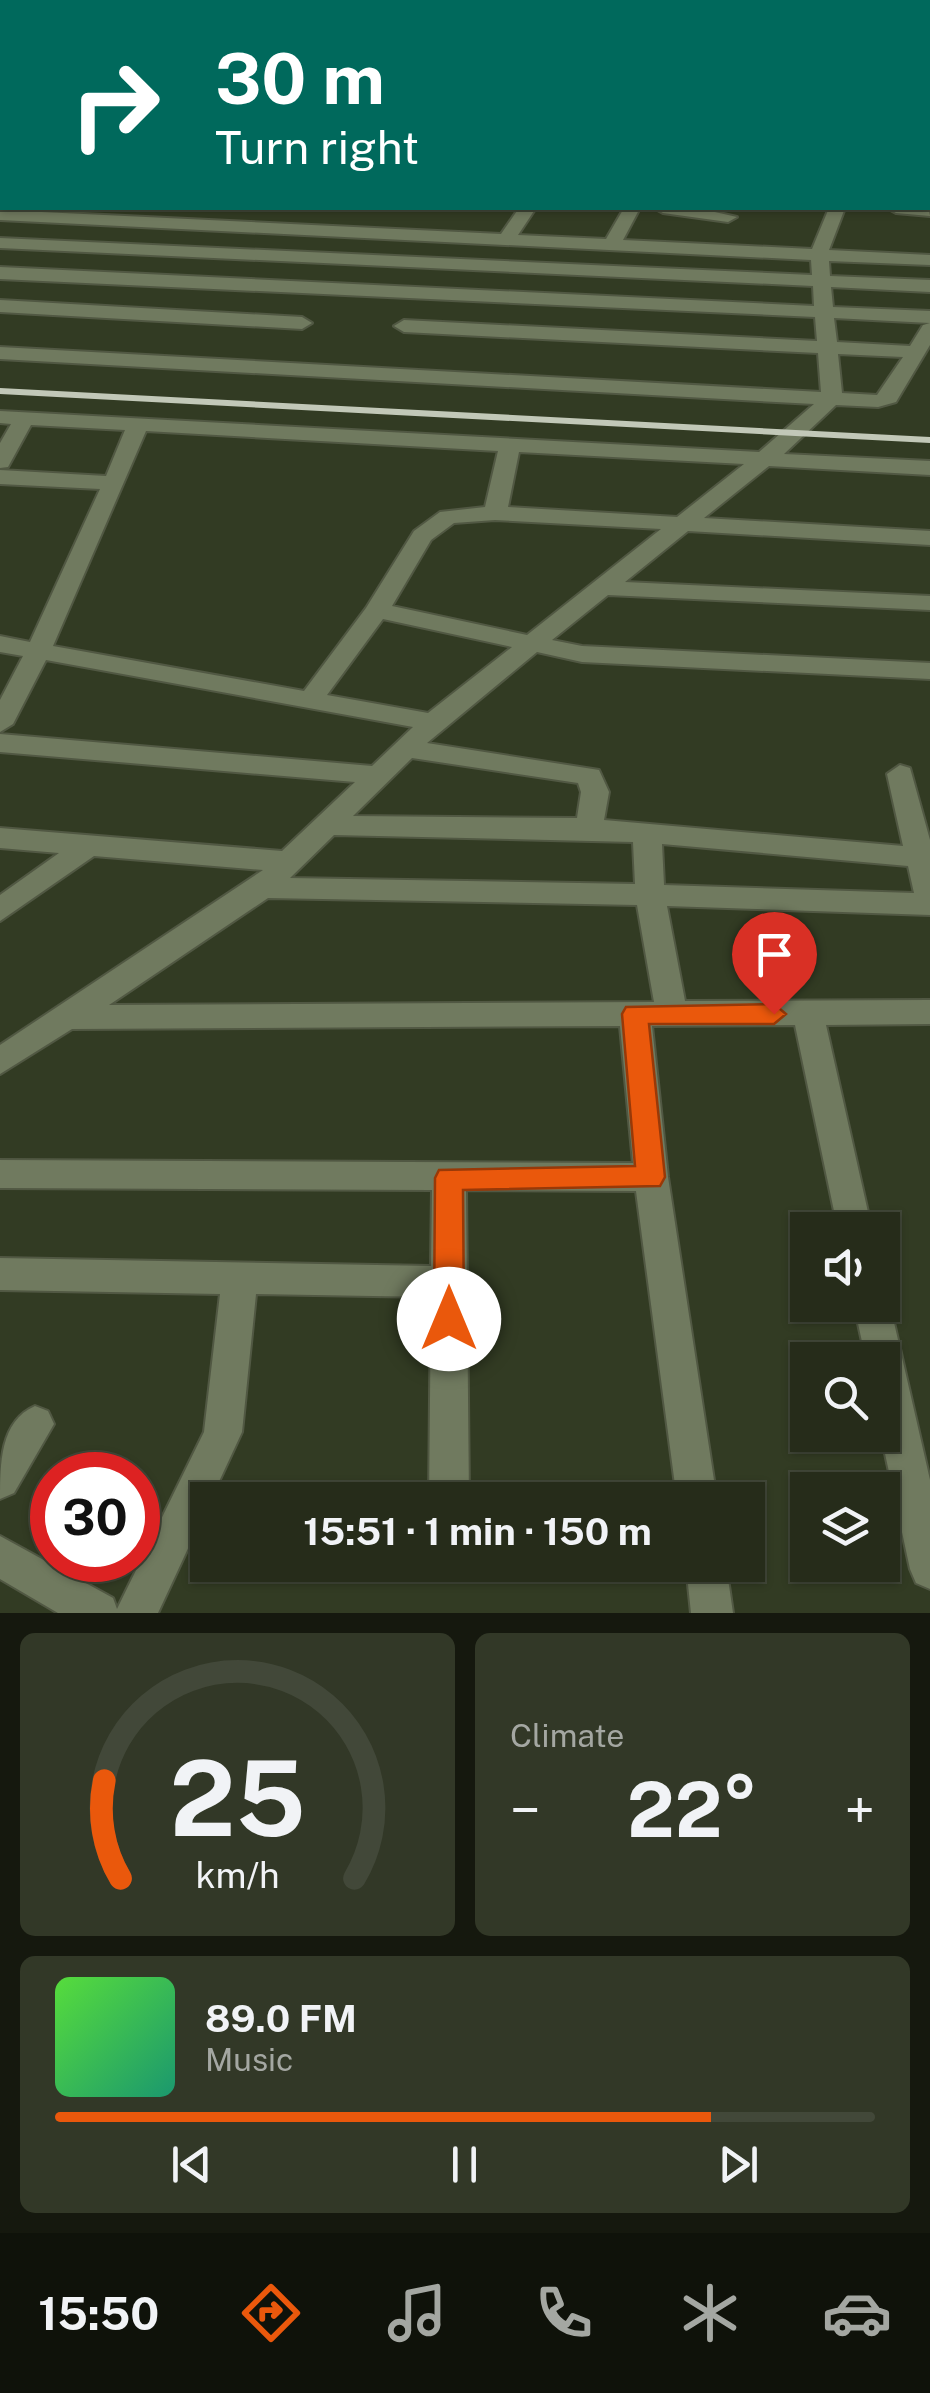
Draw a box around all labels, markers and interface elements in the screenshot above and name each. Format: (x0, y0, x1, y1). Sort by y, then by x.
text: 30 m (215, 37, 385, 120)
icon: right (50, 40, 180, 170)
text: Turn right (215, 121, 419, 174)
pin (732, 912, 817, 1015)
icon: arrive (747, 927, 802, 982)
map controls (790, 1212, 900, 1582)
button: sound (790, 1212, 900, 1322)
position arrow (397, 1267, 501, 1371)
button: search (790, 1342, 900, 1452)
speed limit sign: 30 (30, 1452, 160, 1582)
button: layers (790, 1472, 900, 1582)
text: 15:51 · 1 min · 150 m (303, 1509, 652, 1554)
text: Climate (510, 1717, 624, 1754)
text: 25 (169, 1737, 306, 1859)
text: 22° (627, 1766, 758, 1854)
text: − (510, 1778, 541, 1842)
text: + (845, 1778, 875, 1842)
text: km/h (195, 1854, 280, 1896)
text: 89.0 FM (205, 1996, 357, 2041)
text: Music (205, 2041, 293, 2078)
icon: previous (164, 2137, 219, 2192)
icon: pause (437, 2137, 492, 2192)
icon: next (711, 2137, 766, 2192)
icon: directions (236, 2278, 306, 2348)
icon: music (382, 2278, 452, 2348)
icon: phone (529, 2278, 599, 2348)
icon: climate (675, 2278, 745, 2348)
icon: car (822, 2278, 892, 2348)
text: 15:50 (38, 2287, 159, 2340)

